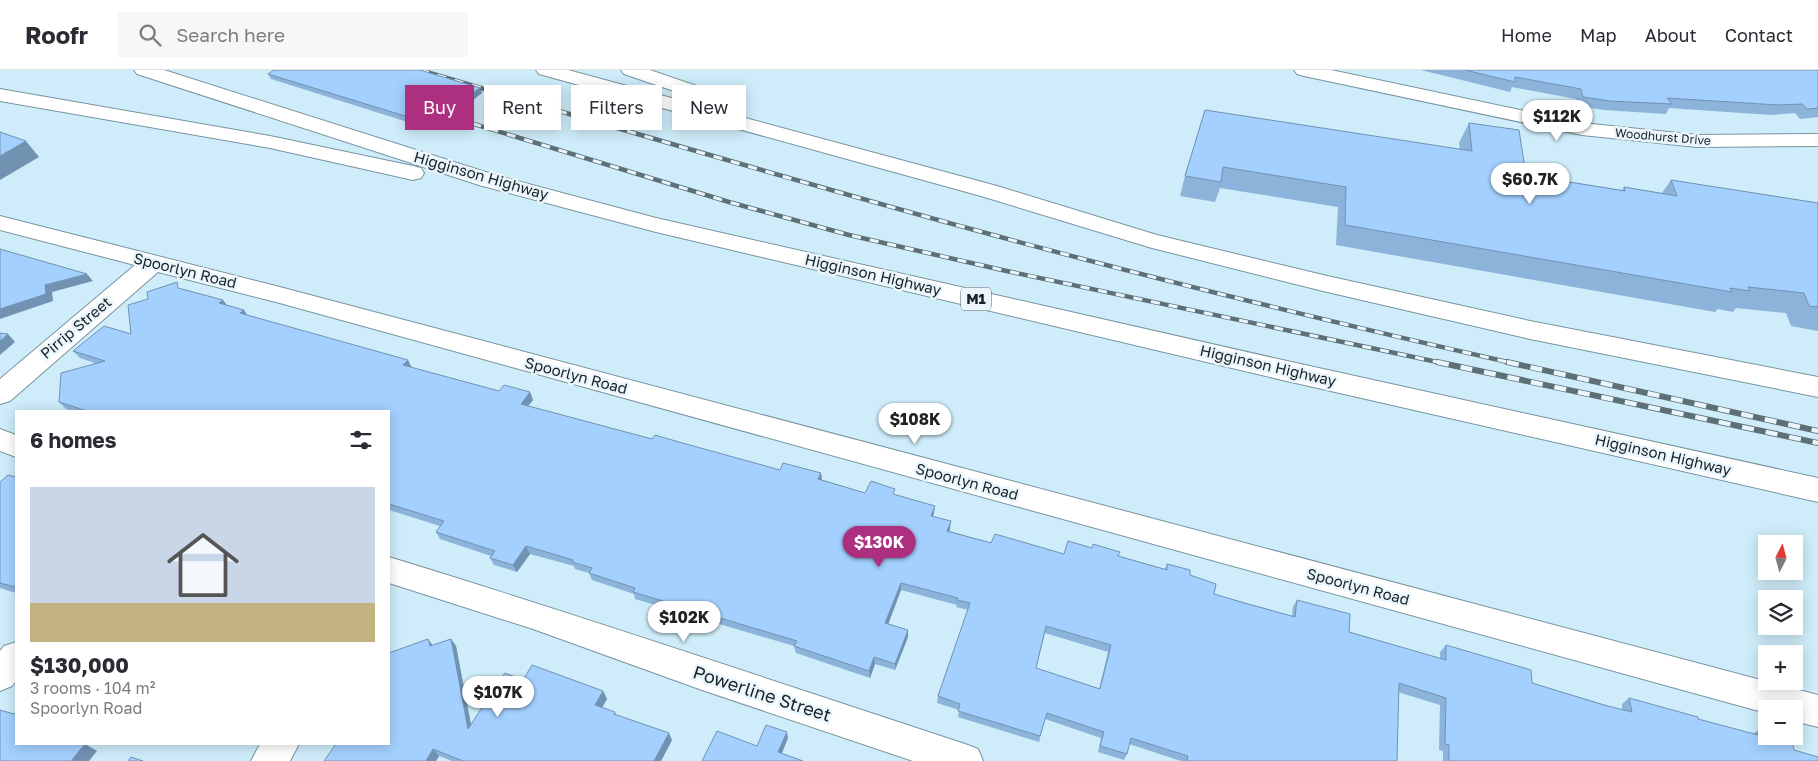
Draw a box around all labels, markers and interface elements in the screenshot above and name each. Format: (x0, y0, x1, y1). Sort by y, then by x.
search box (118, 12, 468, 57)
text: Roofr (25, 20, 88, 49)
icon: search (136, 21, 164, 49)
text: Search here (176, 23, 285, 46)
text: Home (1501, 24, 1552, 46)
text: Map (1580, 24, 1617, 46)
text: About (1645, 24, 1697, 46)
text: Contact (1725, 24, 1793, 46)
chip: Buy (405, 85, 474, 130)
chip: Rent (484, 85, 561, 130)
chip: Filters (571, 85, 662, 130)
chip: New (672, 85, 746, 130)
pin: $112K (1522, 100, 1592, 142)
text: $112K (1533, 106, 1581, 126)
street label: Woodhurst Drive (1615, 125, 1712, 148)
street label: Higginson Highway (412, 147, 551, 203)
pin: $60.7K (1489, 162, 1571, 205)
text: $60.7K (1502, 169, 1558, 189)
street label: Spoorlyn Road (132, 249, 239, 292)
street label: Higginson Highway (803, 250, 944, 299)
road number: M1 (961, 288, 991, 310)
street label: Pirrip Street (36, 292, 114, 362)
street label: Higginson Highway (1198, 341, 1339, 390)
street label: Spoorlyn Road (523, 353, 629, 397)
pin: $108K (880, 402, 950, 445)
text: $108K (889, 409, 941, 429)
icon: filters (347, 426, 375, 454)
text: 6 homes (30, 427, 116, 453)
street label: Higginson Highway (1593, 430, 1734, 479)
street label: Spoorlyn Road (914, 459, 1020, 503)
icon: home (158, 520, 248, 610)
pin: $130K (844, 526, 914, 568)
text: $130K (854, 532, 904, 552)
north arrow (1758, 535, 1802, 580)
map controls (1758, 535, 1803, 745)
street label: Spoorlyn Road (1305, 564, 1411, 608)
button: layers (1758, 590, 1803, 635)
pin: $102K (649, 600, 719, 643)
text: $102K (659, 607, 709, 627)
button: + (1758, 645, 1803, 690)
text: $130,000 (30, 652, 129, 678)
street label: Powerline Street (690, 660, 834, 726)
pin: $107K (463, 676, 533, 718)
text: 3 rooms · 104 m² (30, 678, 155, 698)
text: $107K (473, 682, 523, 702)
text: Spoorlyn Road (30, 698, 142, 718)
button: − (1758, 700, 1803, 745)

